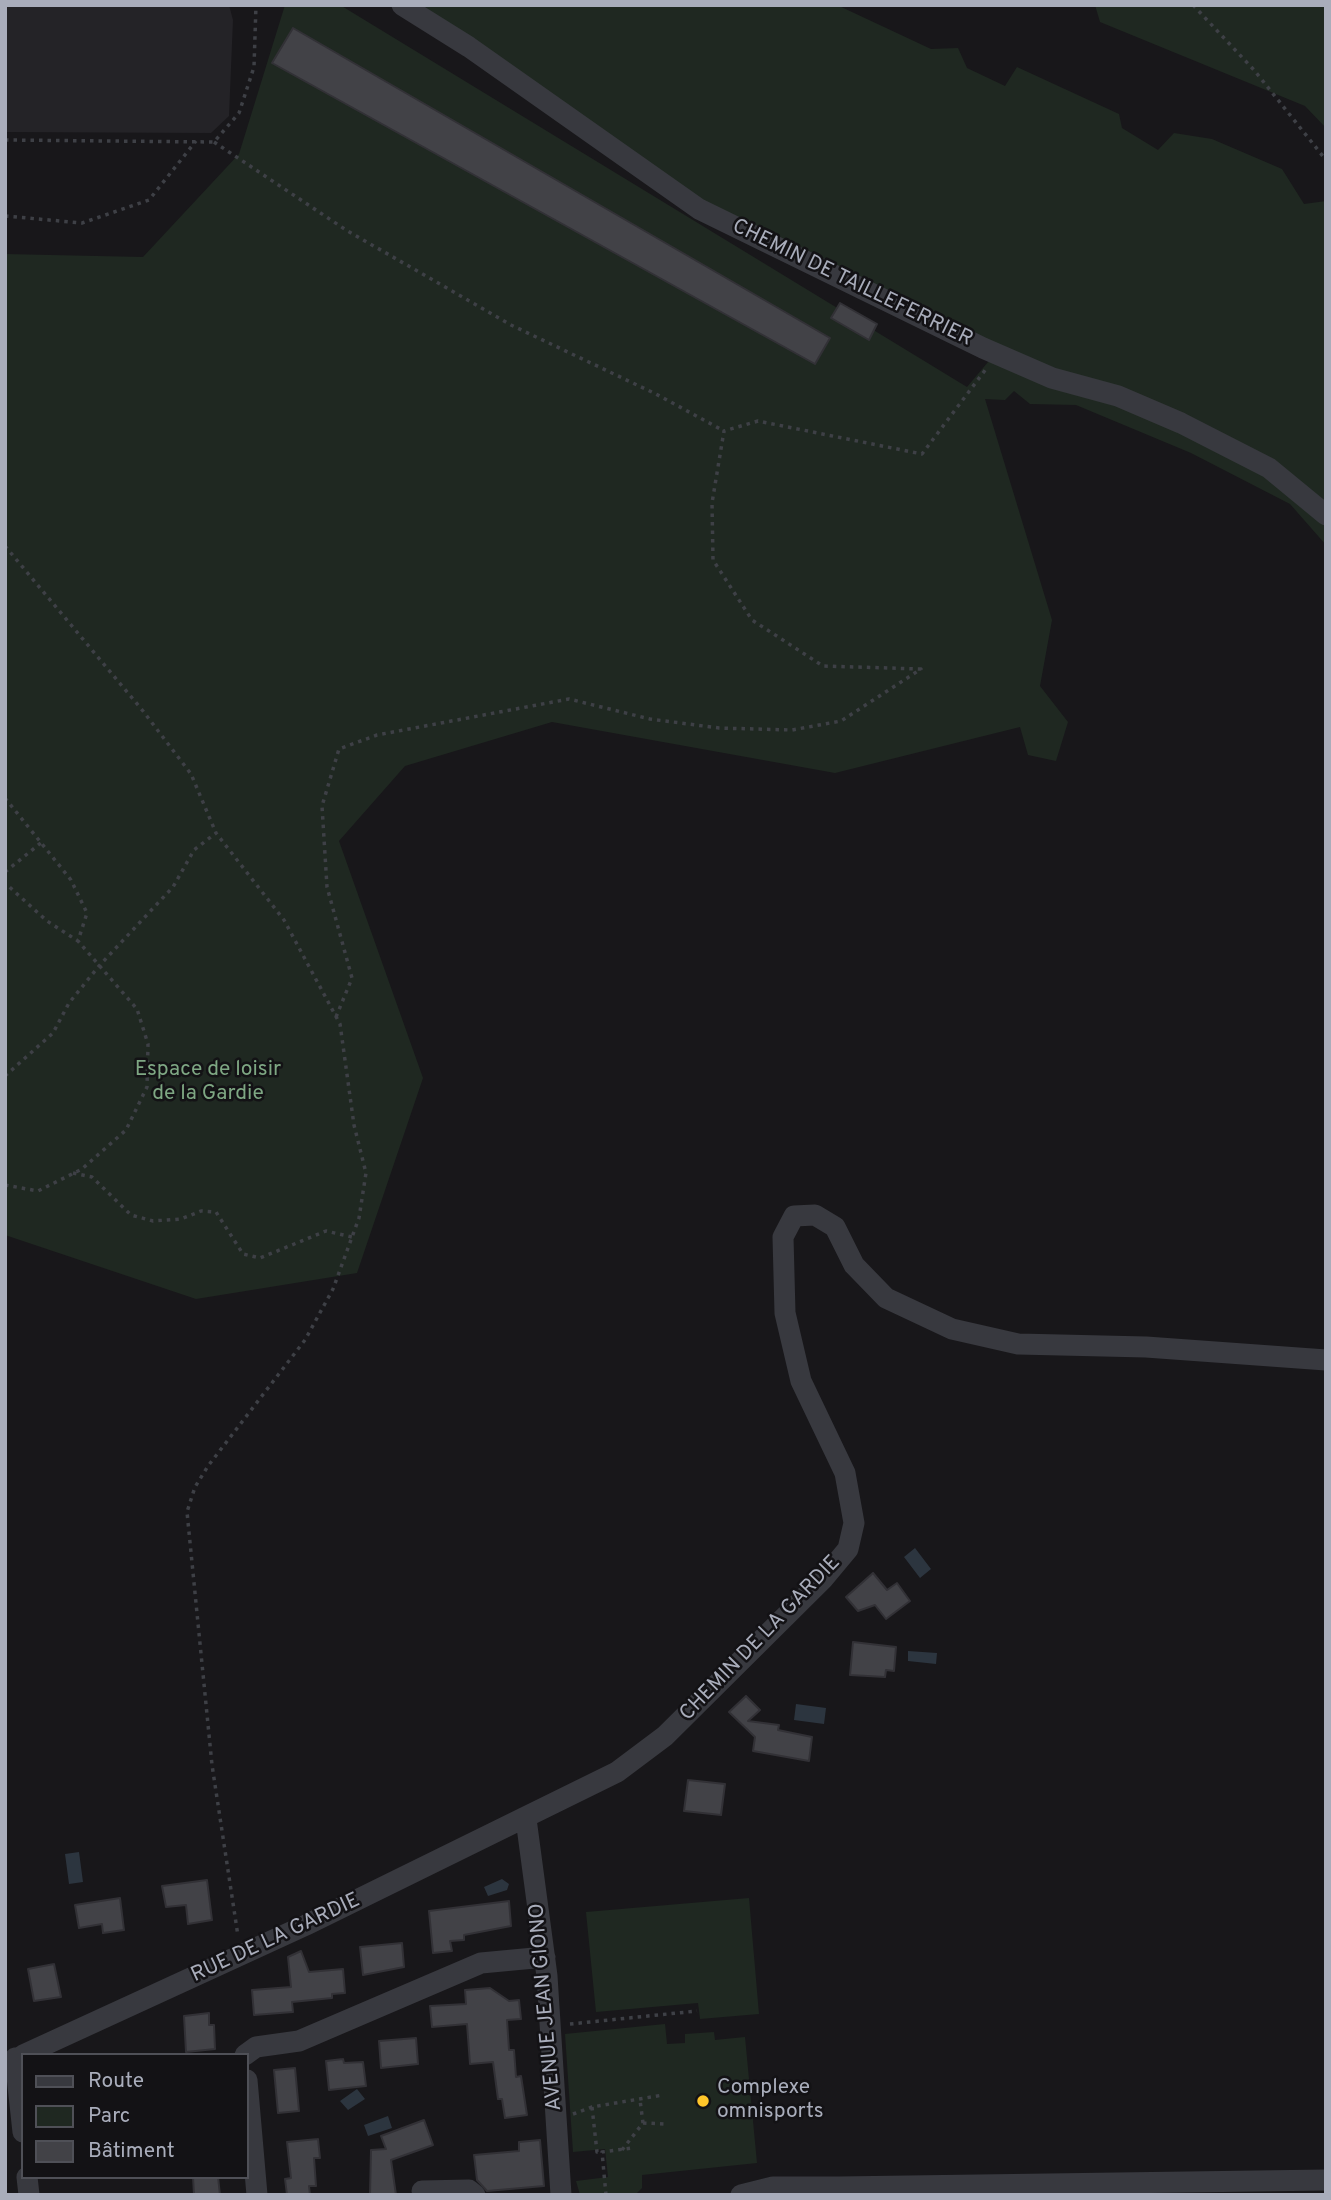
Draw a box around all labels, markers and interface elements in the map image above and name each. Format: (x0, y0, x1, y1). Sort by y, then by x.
street label: CHEMIN DE TAILLEFERRIER (728, 215, 976, 353)
park label: Espace de loisir de la Gardie (135, 1058, 281, 1108)
street label: CHEMIN DE LA GARDIE (675, 1551, 847, 1727)
street label: RUE DE LA GARDIE (188, 1889, 364, 1989)
street label: AVENUE JEAN GIONO (525, 1902, 569, 2112)
legend (21, 2053, 248, 2179)
text: Route (88, 2068, 144, 2095)
place label: Complexe omnisports (717, 2076, 824, 2126)
marker: Complexe omnisports (695, 2093, 711, 2109)
text: Parc (88, 2103, 130, 2130)
text: Bâtiment (88, 2138, 175, 2165)

